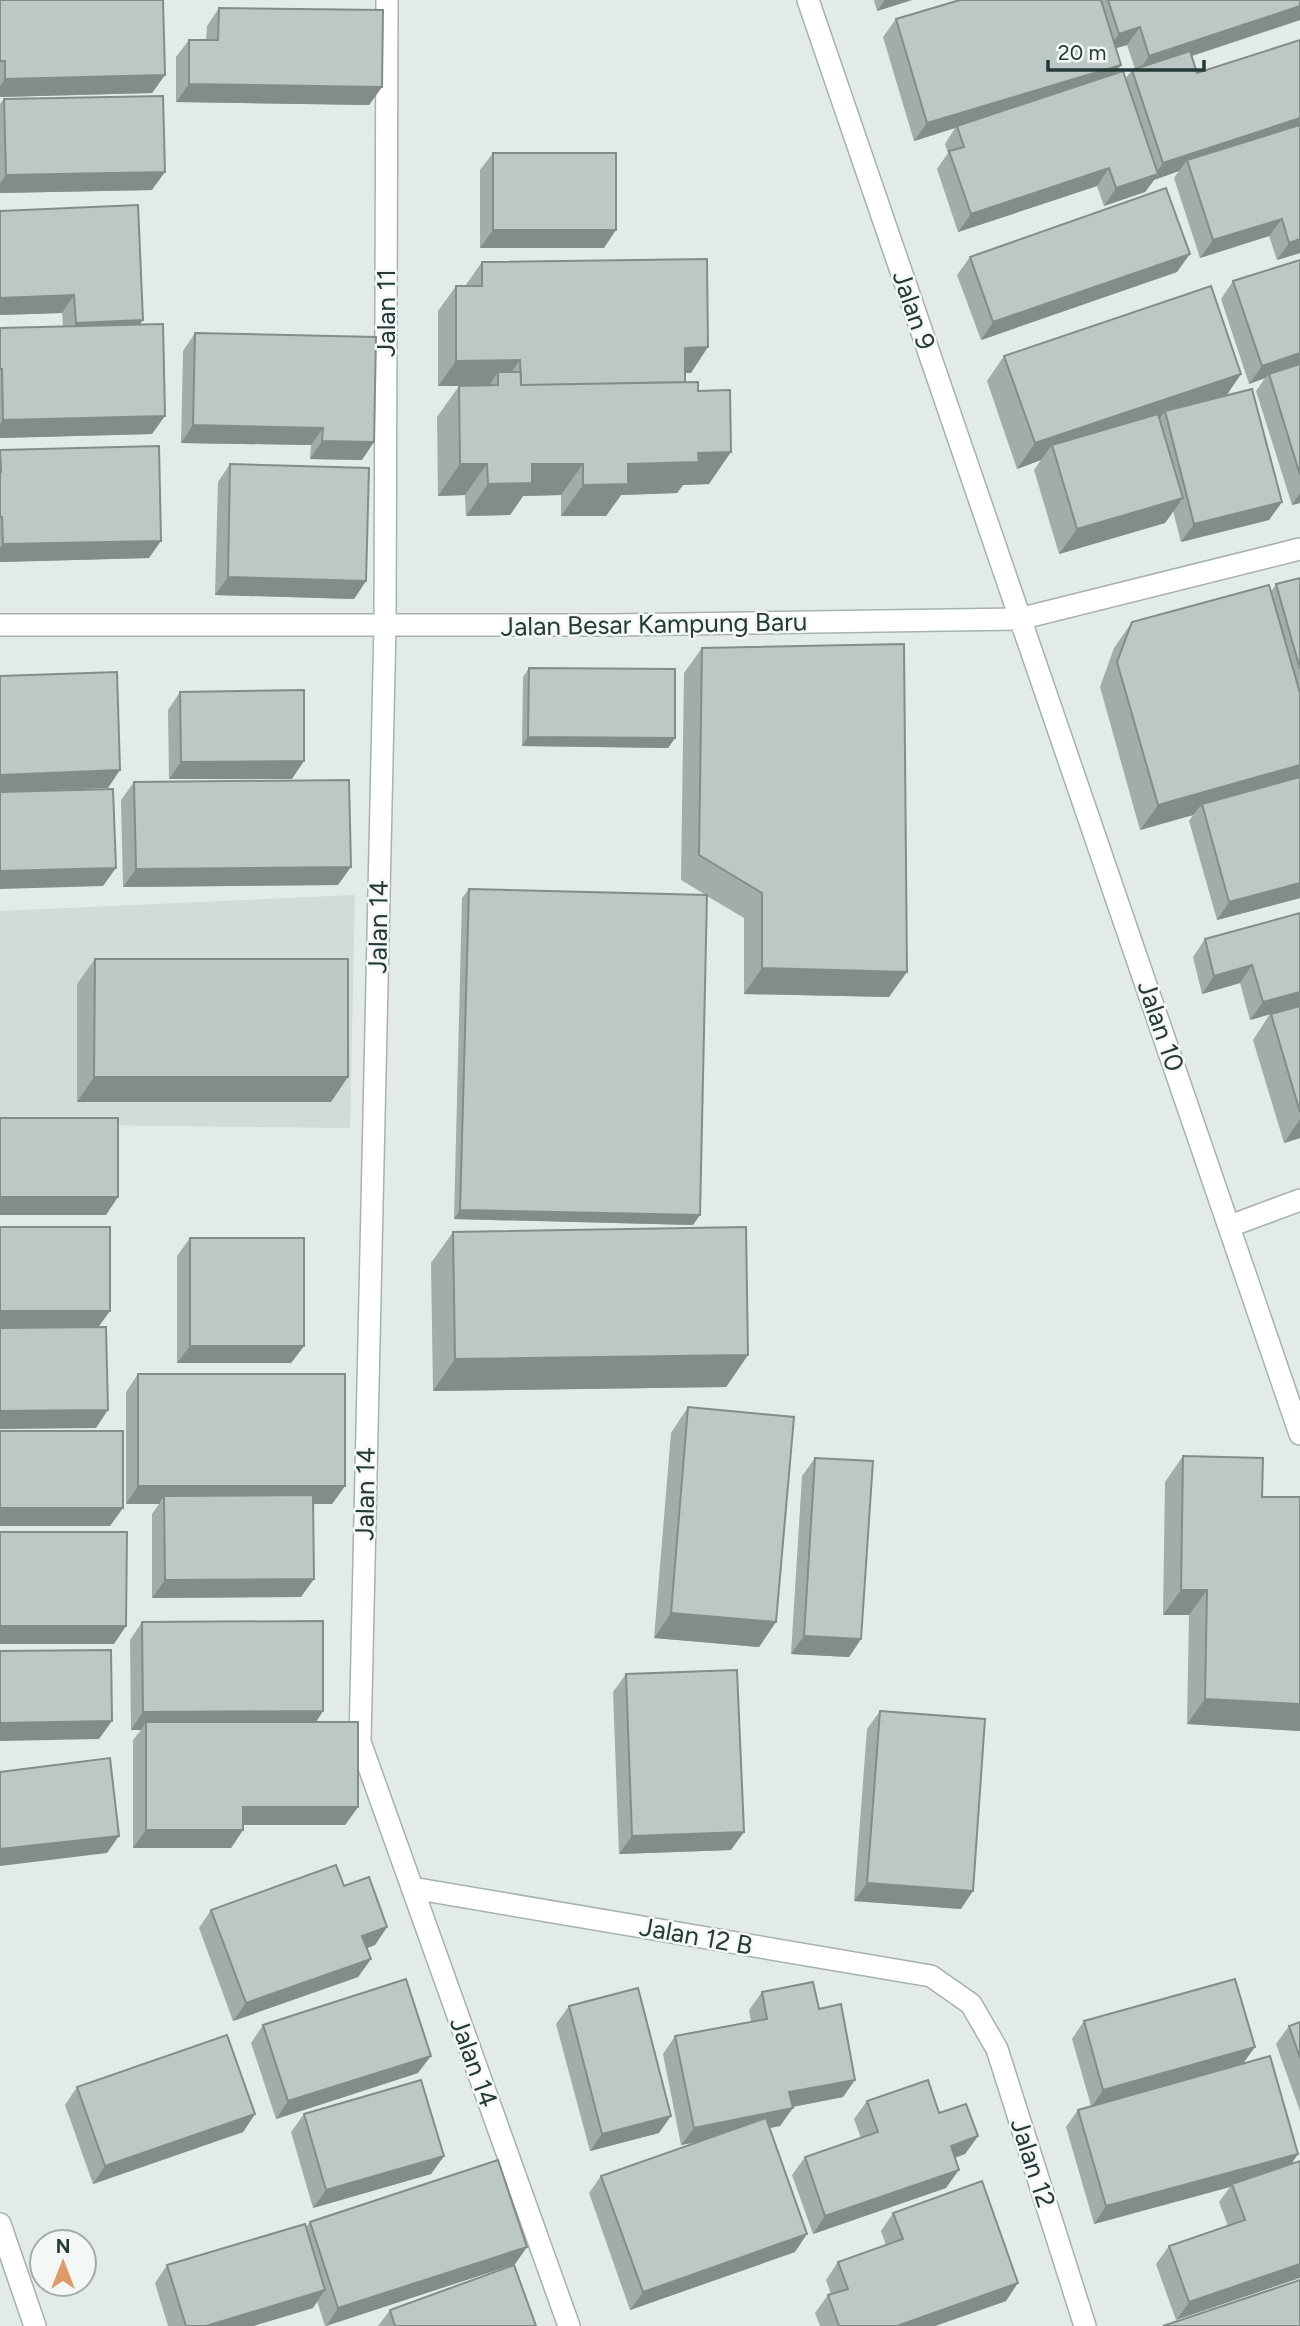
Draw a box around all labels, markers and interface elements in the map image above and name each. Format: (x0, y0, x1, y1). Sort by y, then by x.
scale bar (1048, 28, 1204, 72)
text: 20 m (1058, 40, 1106, 65)
street label: Jalan 9 (886, 266, 942, 354)
street label: Jalan 11 (370, 269, 402, 357)
street label: Jalan Besar Kampung Baru (500, 605, 808, 643)
street label: Jalan 14 (361, 880, 395, 974)
street label: Jalan 10 (1131, 976, 1191, 1076)
street label: Jalan 14 (348, 1447, 382, 1541)
street label: Jalan 12 B (637, 1910, 755, 1962)
street label: Jalan 14 (443, 2013, 505, 2111)
street label: Jalan 12 (1004, 2114, 1062, 2212)
north arrow (28, 2228, 98, 2298)
text: N (56, 2235, 70, 2258)

